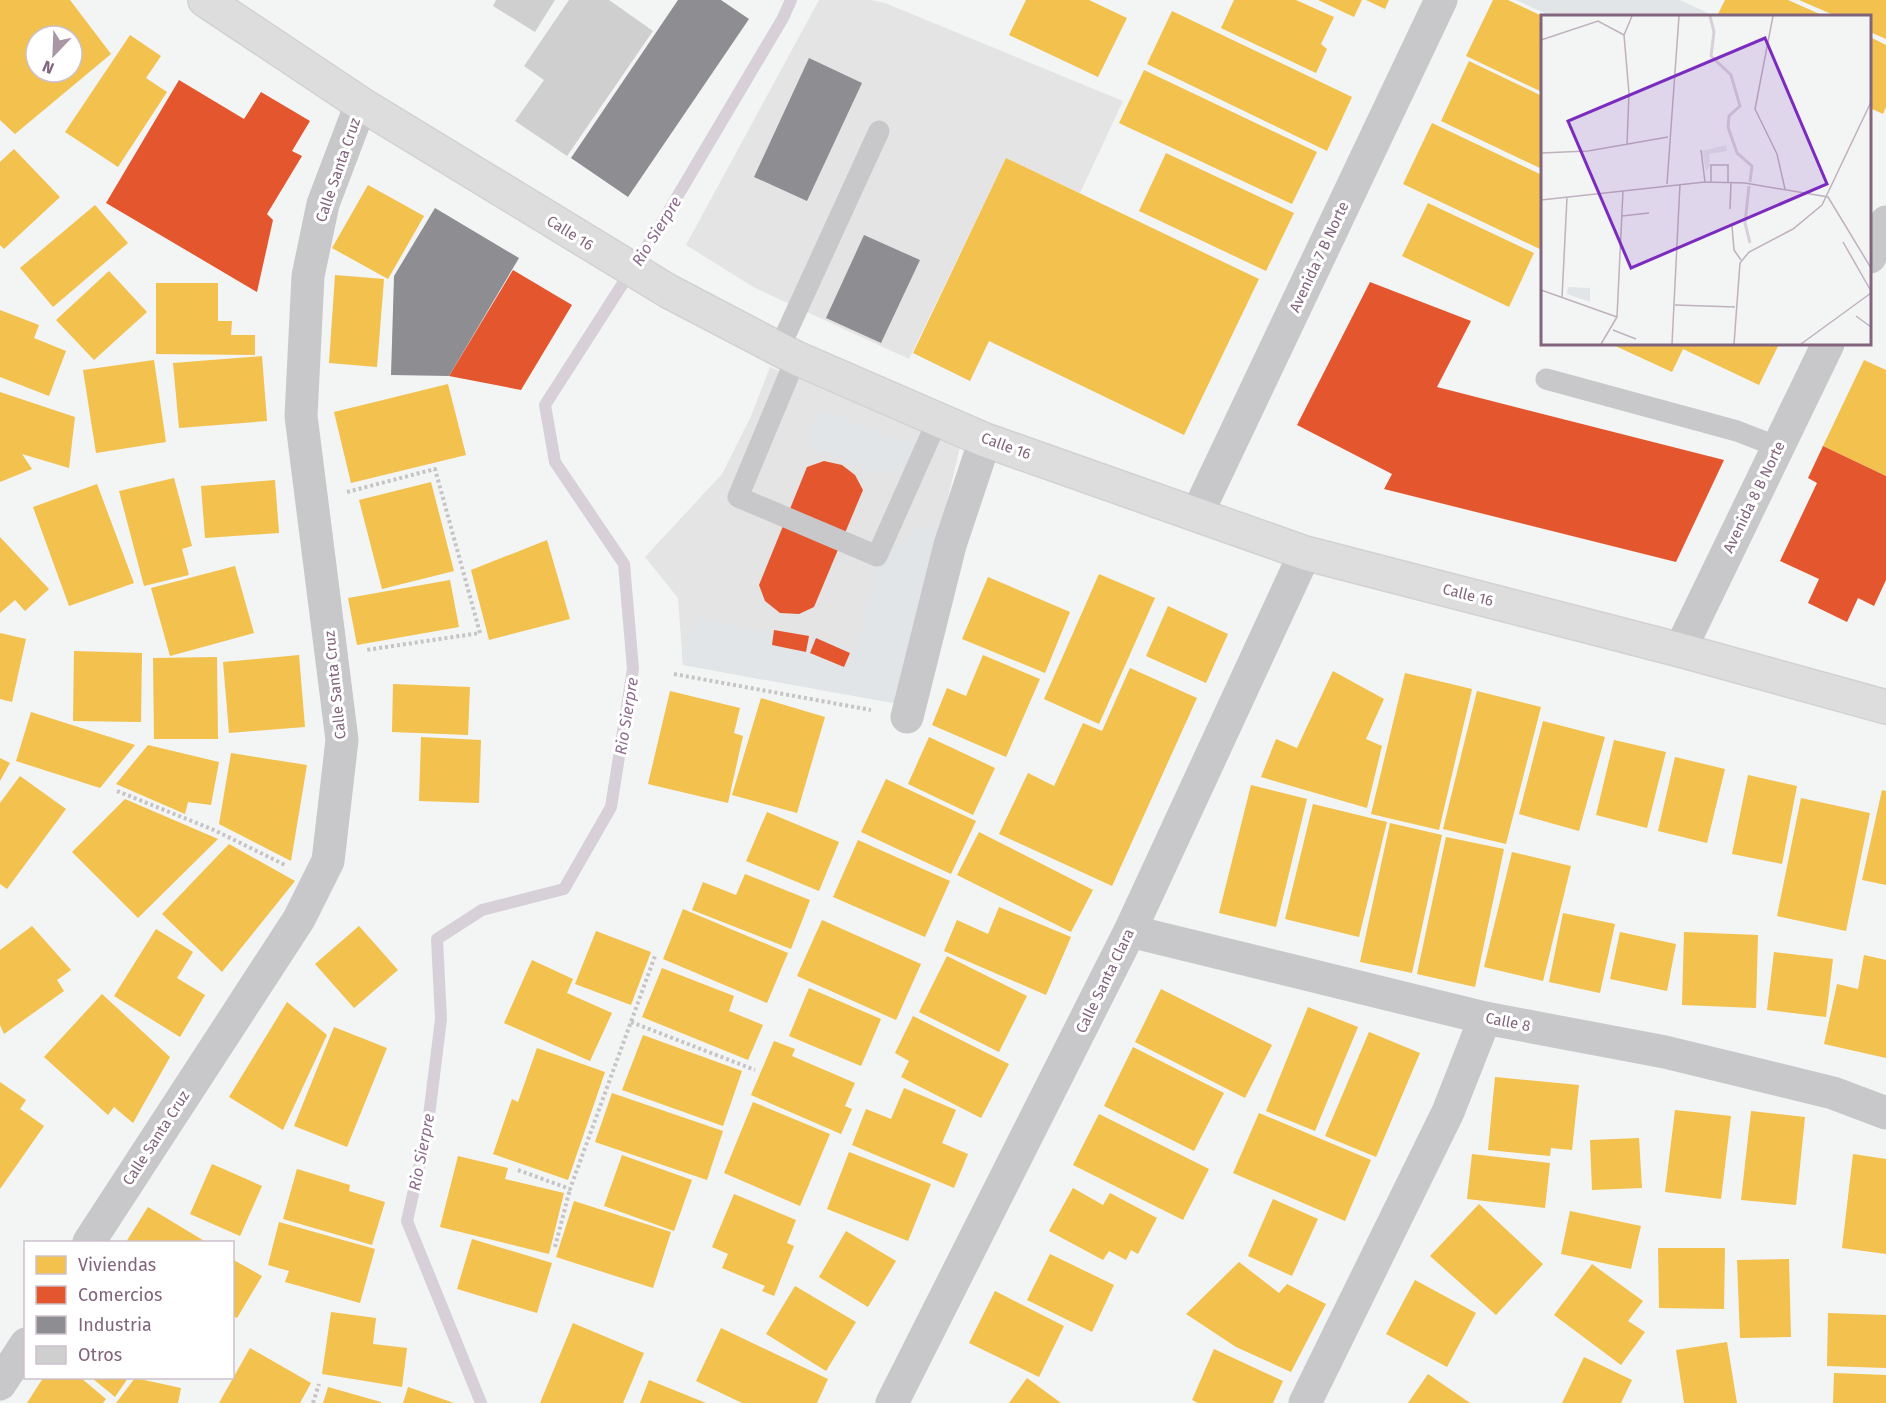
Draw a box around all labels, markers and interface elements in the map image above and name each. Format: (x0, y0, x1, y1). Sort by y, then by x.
inset map (1541, 15, 1871, 345)
north arrow (24, 24, 84, 84)
text: N (40, 57, 57, 78)
street label: Calle Santa Cruz (312, 115, 364, 224)
water label: Rio Sierpre (628, 193, 685, 269)
street label: Avenida 7 B Norte (1285, 199, 1353, 315)
street label: Calle 16 (543, 212, 597, 254)
street label: Calle 16 (979, 429, 1033, 463)
street label: Avenida 8 B Norte (1719, 438, 1789, 556)
street label: Calle 16 (1441, 580, 1495, 610)
street label: Calle Santa Cruz (320, 629, 350, 740)
water label: Rio Sierpre (611, 676, 642, 756)
street label: Calle Santa Clara (1072, 926, 1138, 1036)
street label: Calle 8 (1484, 1009, 1532, 1035)
street label: Calle Santa Cruz (119, 1087, 193, 1189)
water label: Rio Sierpre (405, 1112, 438, 1192)
legend (24, 1241, 234, 1379)
text: Viviendas (78, 1254, 156, 1276)
text: Comercios (78, 1284, 162, 1306)
text: Industria (78, 1314, 152, 1336)
text: Otros (78, 1344, 122, 1366)

